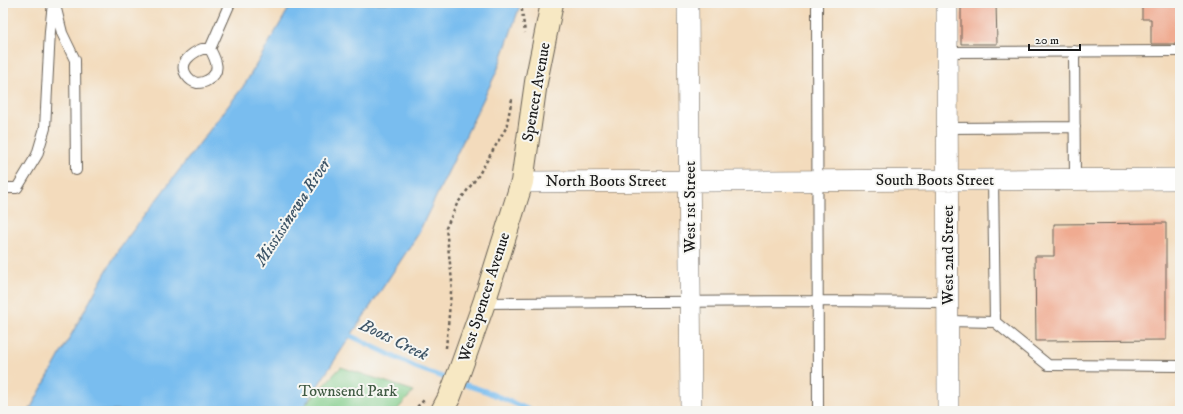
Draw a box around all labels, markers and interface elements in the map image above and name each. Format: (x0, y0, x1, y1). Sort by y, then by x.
scale bar (1029, 26, 1080, 52)
text: 20 m (1035, 33, 1059, 48)
street label: Spencer Avenue (517, 40, 555, 143)
water label: Mississinewa River (250, 152, 337, 271)
street label: West 1st Street (680, 161, 700, 254)
street label: South Boots Street (876, 170, 994, 190)
street label: North Boots Street (546, 171, 666, 191)
street label: West 2nd Street (938, 205, 958, 306)
street label: West Spencer Avenue (453, 229, 514, 365)
water label: Boots Creek (355, 314, 433, 366)
park label: Townsend Park (299, 381, 397, 401)

